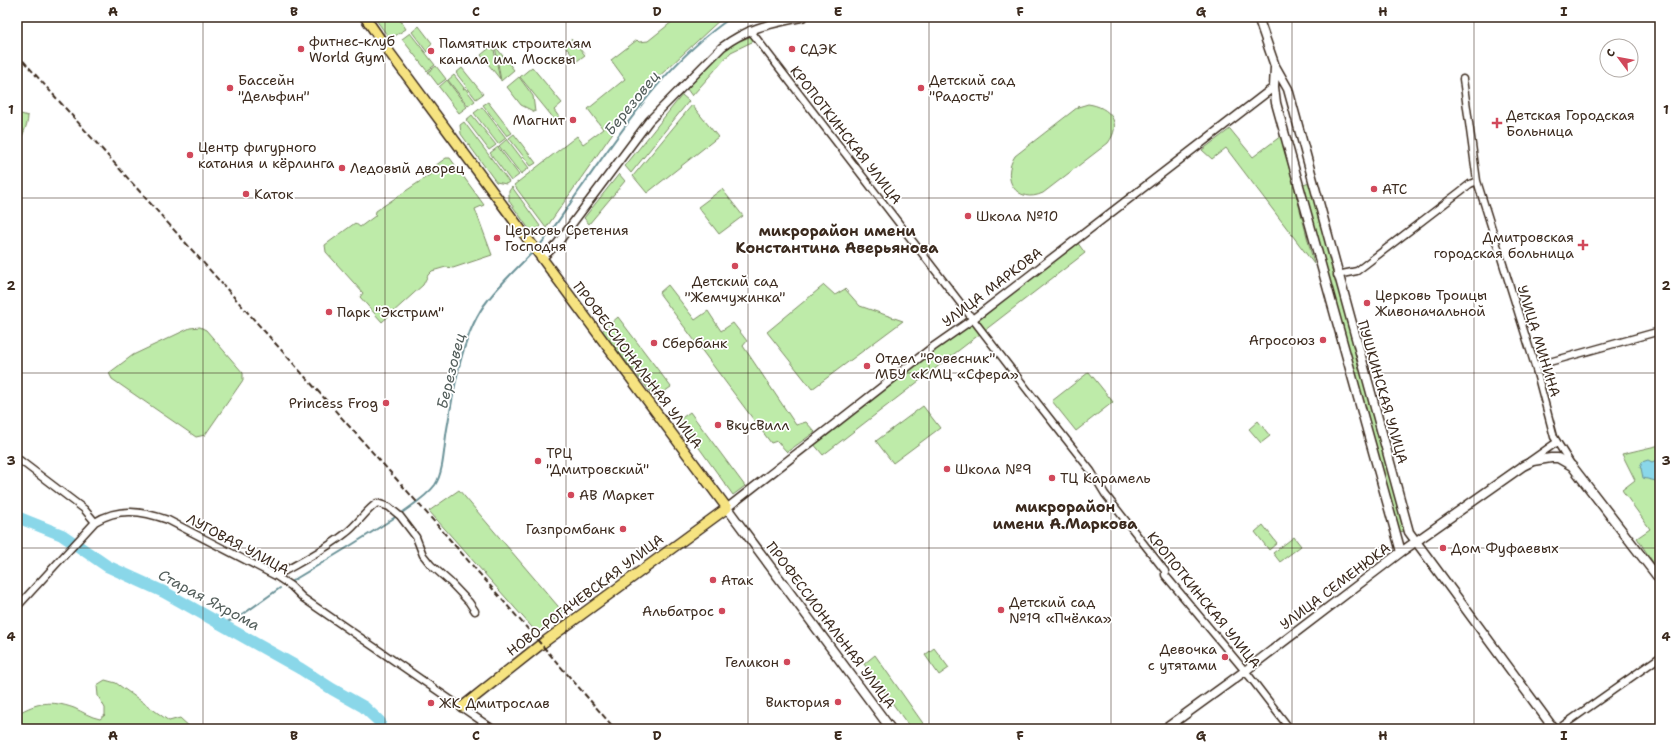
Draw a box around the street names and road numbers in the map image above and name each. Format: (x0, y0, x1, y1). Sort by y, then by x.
street label: КРОПОТКИНСКАЯ УЛИЦА (786, 62, 906, 208)
street label: УЛИЦА МАРКОВА (938, 243, 1046, 331)
street label: ПРОФЕССИОНАЛЬНАЯ УЛИЦА (569, 278, 707, 452)
street label: УЛИЦА МИНИНА (1513, 283, 1565, 399)
street label: ПУШКИНСКАЯ УЛИЦА (1354, 318, 1412, 466)
street label: ЛУГОВАЯ УЛИЦА (184, 509, 292, 579)
street label: КРОПОТКИНСКАЯ УЛИЦА (1143, 528, 1265, 672)
street label: НОВО-РОГАЧЕВСКАЯ УЛИЦА (503, 530, 667, 660)
street label: ПРОФЕССИОНАЛЬНАЯ УЛИЦА (762, 538, 900, 712)
street label: УЛИЦА СЕМЕНЮКА (1276, 539, 1394, 633)

